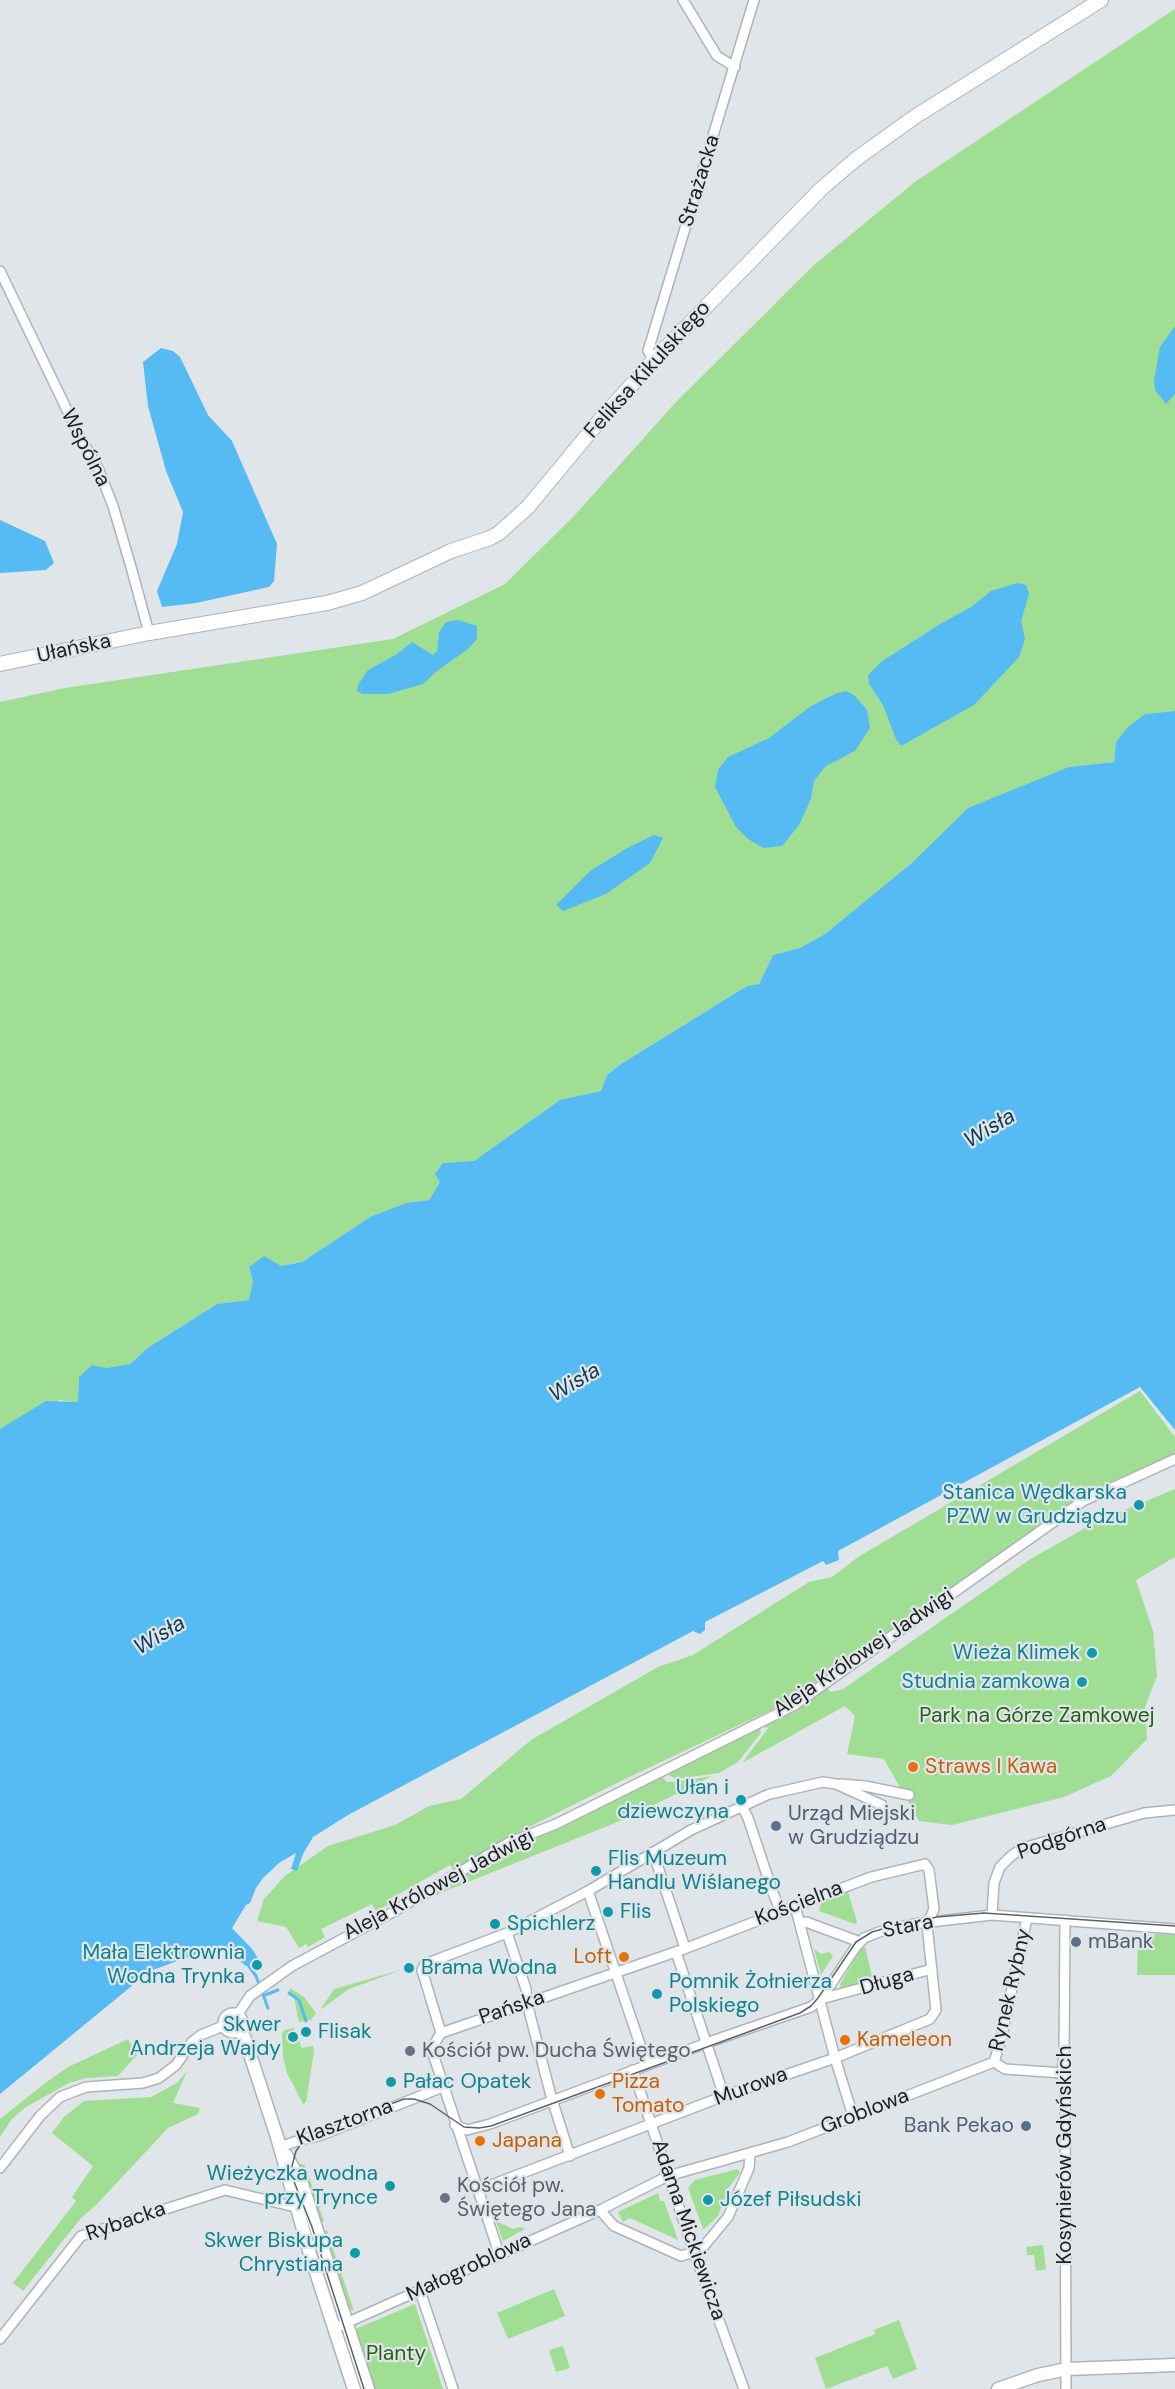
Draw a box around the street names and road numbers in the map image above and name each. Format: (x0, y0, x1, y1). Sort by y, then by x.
street label: Strażacka (674, 132, 726, 230)
street label: Feliksa Kikulskiego (580, 296, 716, 444)
street label: Wspólna (55, 405, 115, 491)
street label: Ułańska (35, 629, 113, 669)
street label: Aleja Królowej Jadwigi (769, 1583, 959, 1723)
street label: Podgórna (1014, 1812, 1110, 1866)
street label: Aleja Królowej Jadwigi (339, 1824, 539, 1946)
street label: Kościelna (752, 1876, 846, 1932)
street label: Stara (881, 1910, 935, 1944)
street label: Rynek Rybny (985, 1926, 1037, 2054)
street label: Długa (857, 1962, 917, 2002)
street label: Pańska (476, 1985, 548, 2031)
street label: Kosynierów Gdyńskich (1052, 2046, 1078, 2264)
street label: Murowa (711, 2062, 791, 2112)
street label: Groblowa (817, 2084, 913, 2140)
street label: Klasztorna (294, 2094, 396, 2152)
street label: Adama Mickiewicza (645, 2136, 731, 2324)
street label: Rybacka (83, 2197, 169, 2247)
street label: Małogroblowa (403, 2228, 535, 2308)

